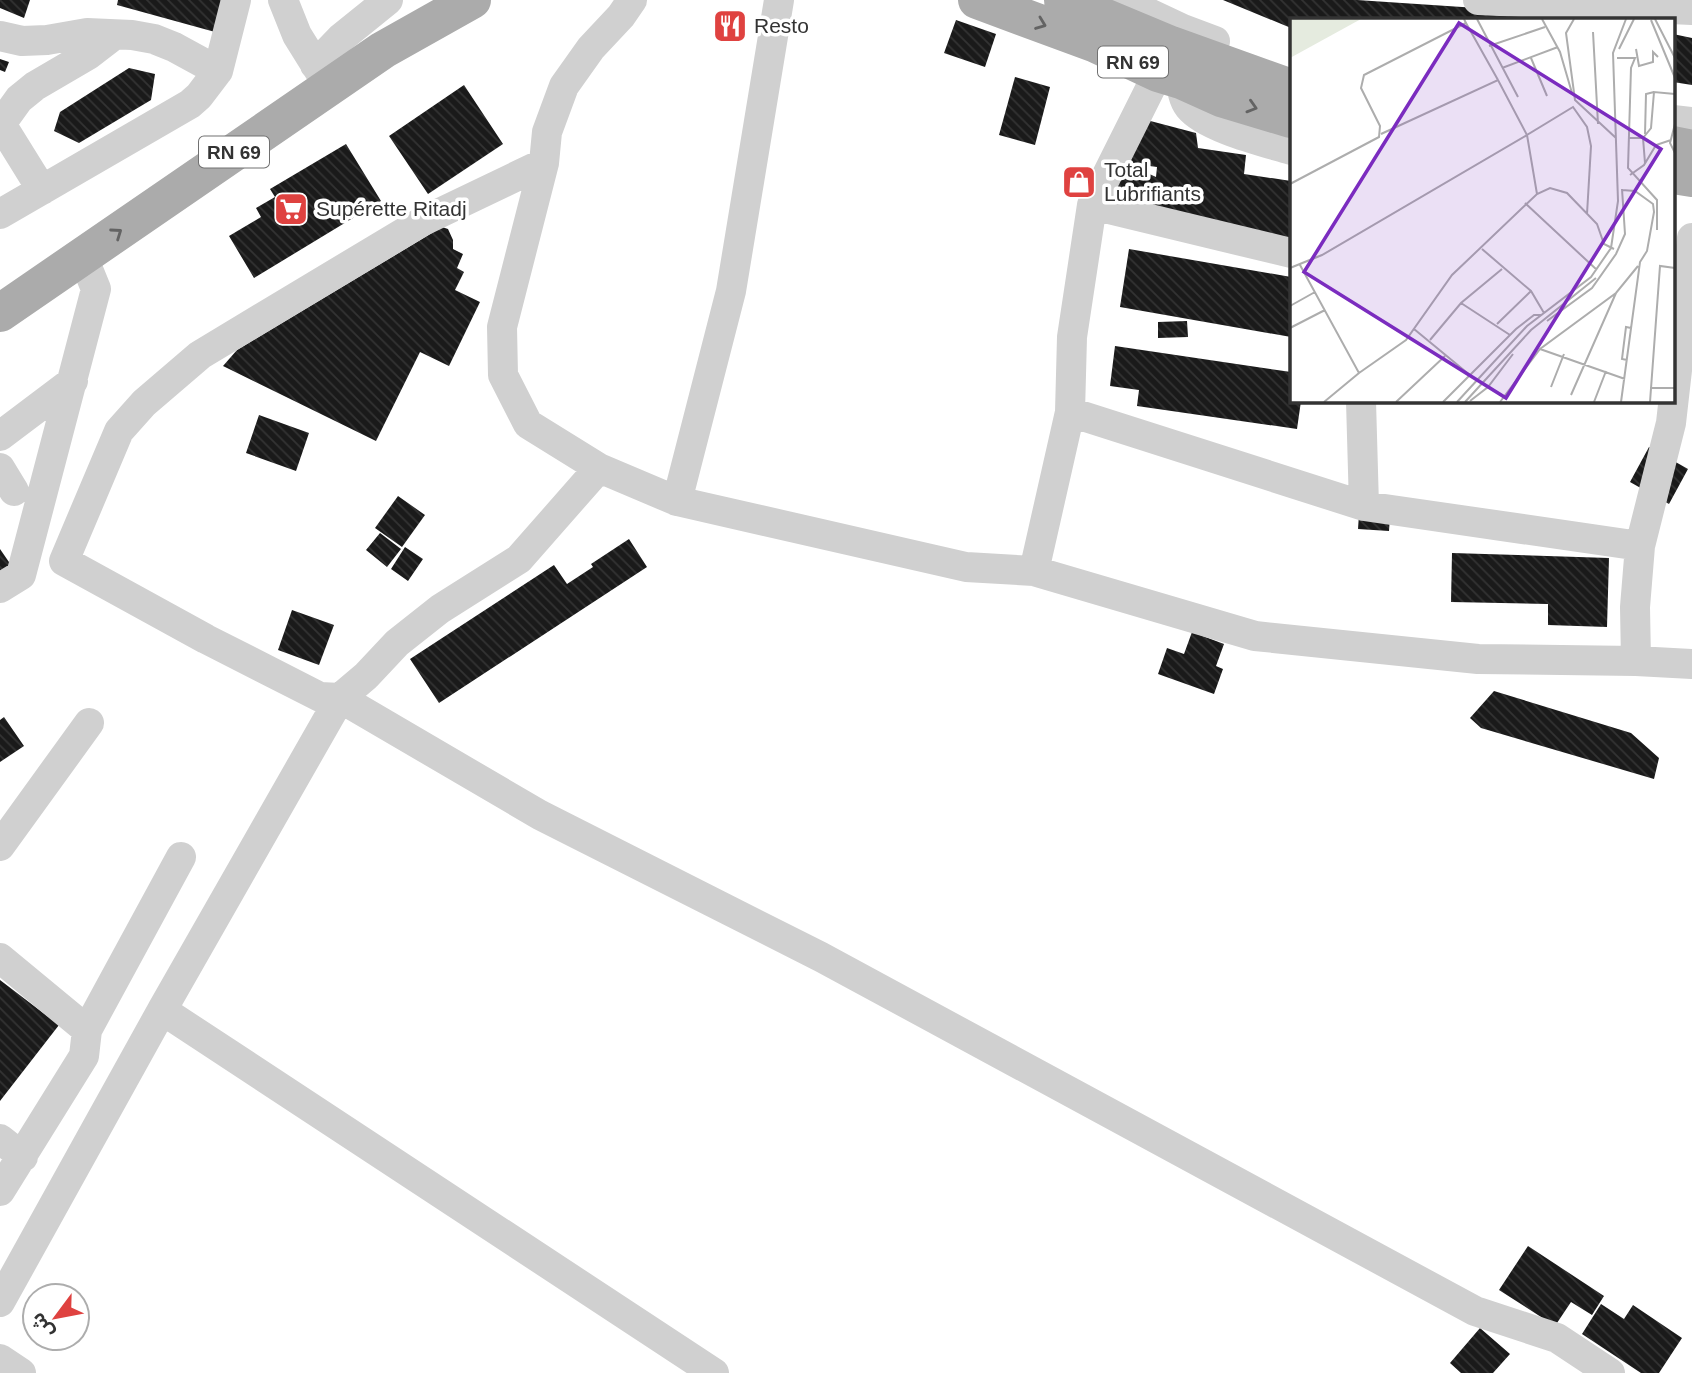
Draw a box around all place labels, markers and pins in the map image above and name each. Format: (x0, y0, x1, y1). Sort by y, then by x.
restaurant icon: Resto (711, 7, 749, 45)
place label: Resto (754, 14, 809, 37)
place label: Total Lubrifiants (1104, 158, 1201, 205)
shop icon: Total Lubrifiants (1060, 163, 1098, 201)
supermarket icon: Supérette Ritadj (272, 190, 310, 228)
place label: Supérette Ritadj (316, 197, 467, 220)

